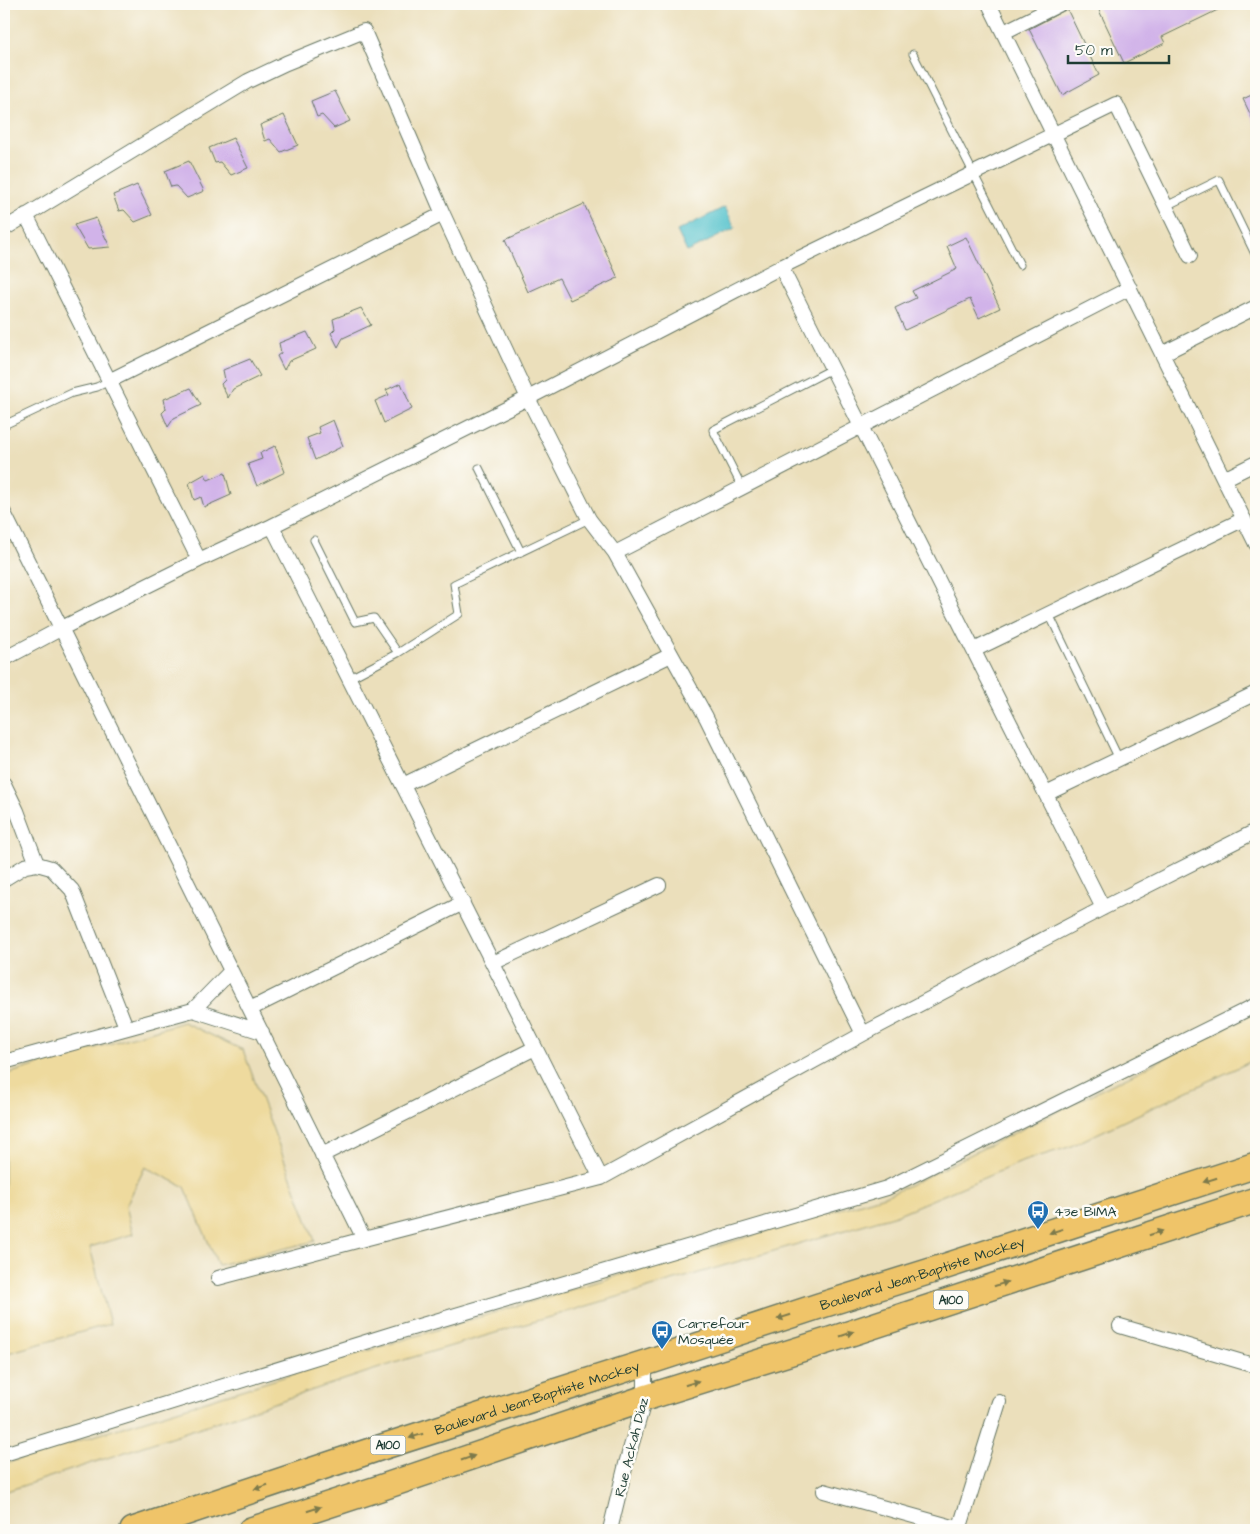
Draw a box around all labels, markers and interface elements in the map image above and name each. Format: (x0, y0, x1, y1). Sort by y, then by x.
scale bar (1068, 32, 1169, 64)
text: 50 m (1075, 40, 1113, 61)
one-way arrow (1202, 1177, 1217, 1185)
bus stop icon: 43e BIMA (1026, 1199, 1050, 1230)
place label: 43e BIMA (1054, 1202, 1116, 1222)
one-way arrow (1048, 1227, 1063, 1235)
one-way arrow (1148, 1229, 1163, 1236)
street label: Boulevard Jean-Baptiste Mockey (818, 1232, 1028, 1316)
one-way arrow (994, 1279, 1009, 1287)
road number: A100 (934, 1290, 968, 1310)
one-way arrow (776, 1313, 791, 1321)
place label: Carrefour Mosquée (678, 1314, 749, 1350)
bus stop icon: Carrefour Mosquée (650, 1319, 674, 1350)
one-way arrow (840, 1330, 855, 1338)
street label: Boulevard Jean-Baptiste Mockey (432, 1356, 642, 1441)
one-way arrow (685, 1379, 700, 1387)
street label: Rue Ackah Diaz (610, 1395, 654, 1499)
one-way arrow (408, 1433, 423, 1441)
road number: A100 (370, 1436, 406, 1454)
one-way arrow (461, 1454, 476, 1462)
one-way arrow (254, 1484, 269, 1492)
one-way arrow (307, 1505, 322, 1513)

